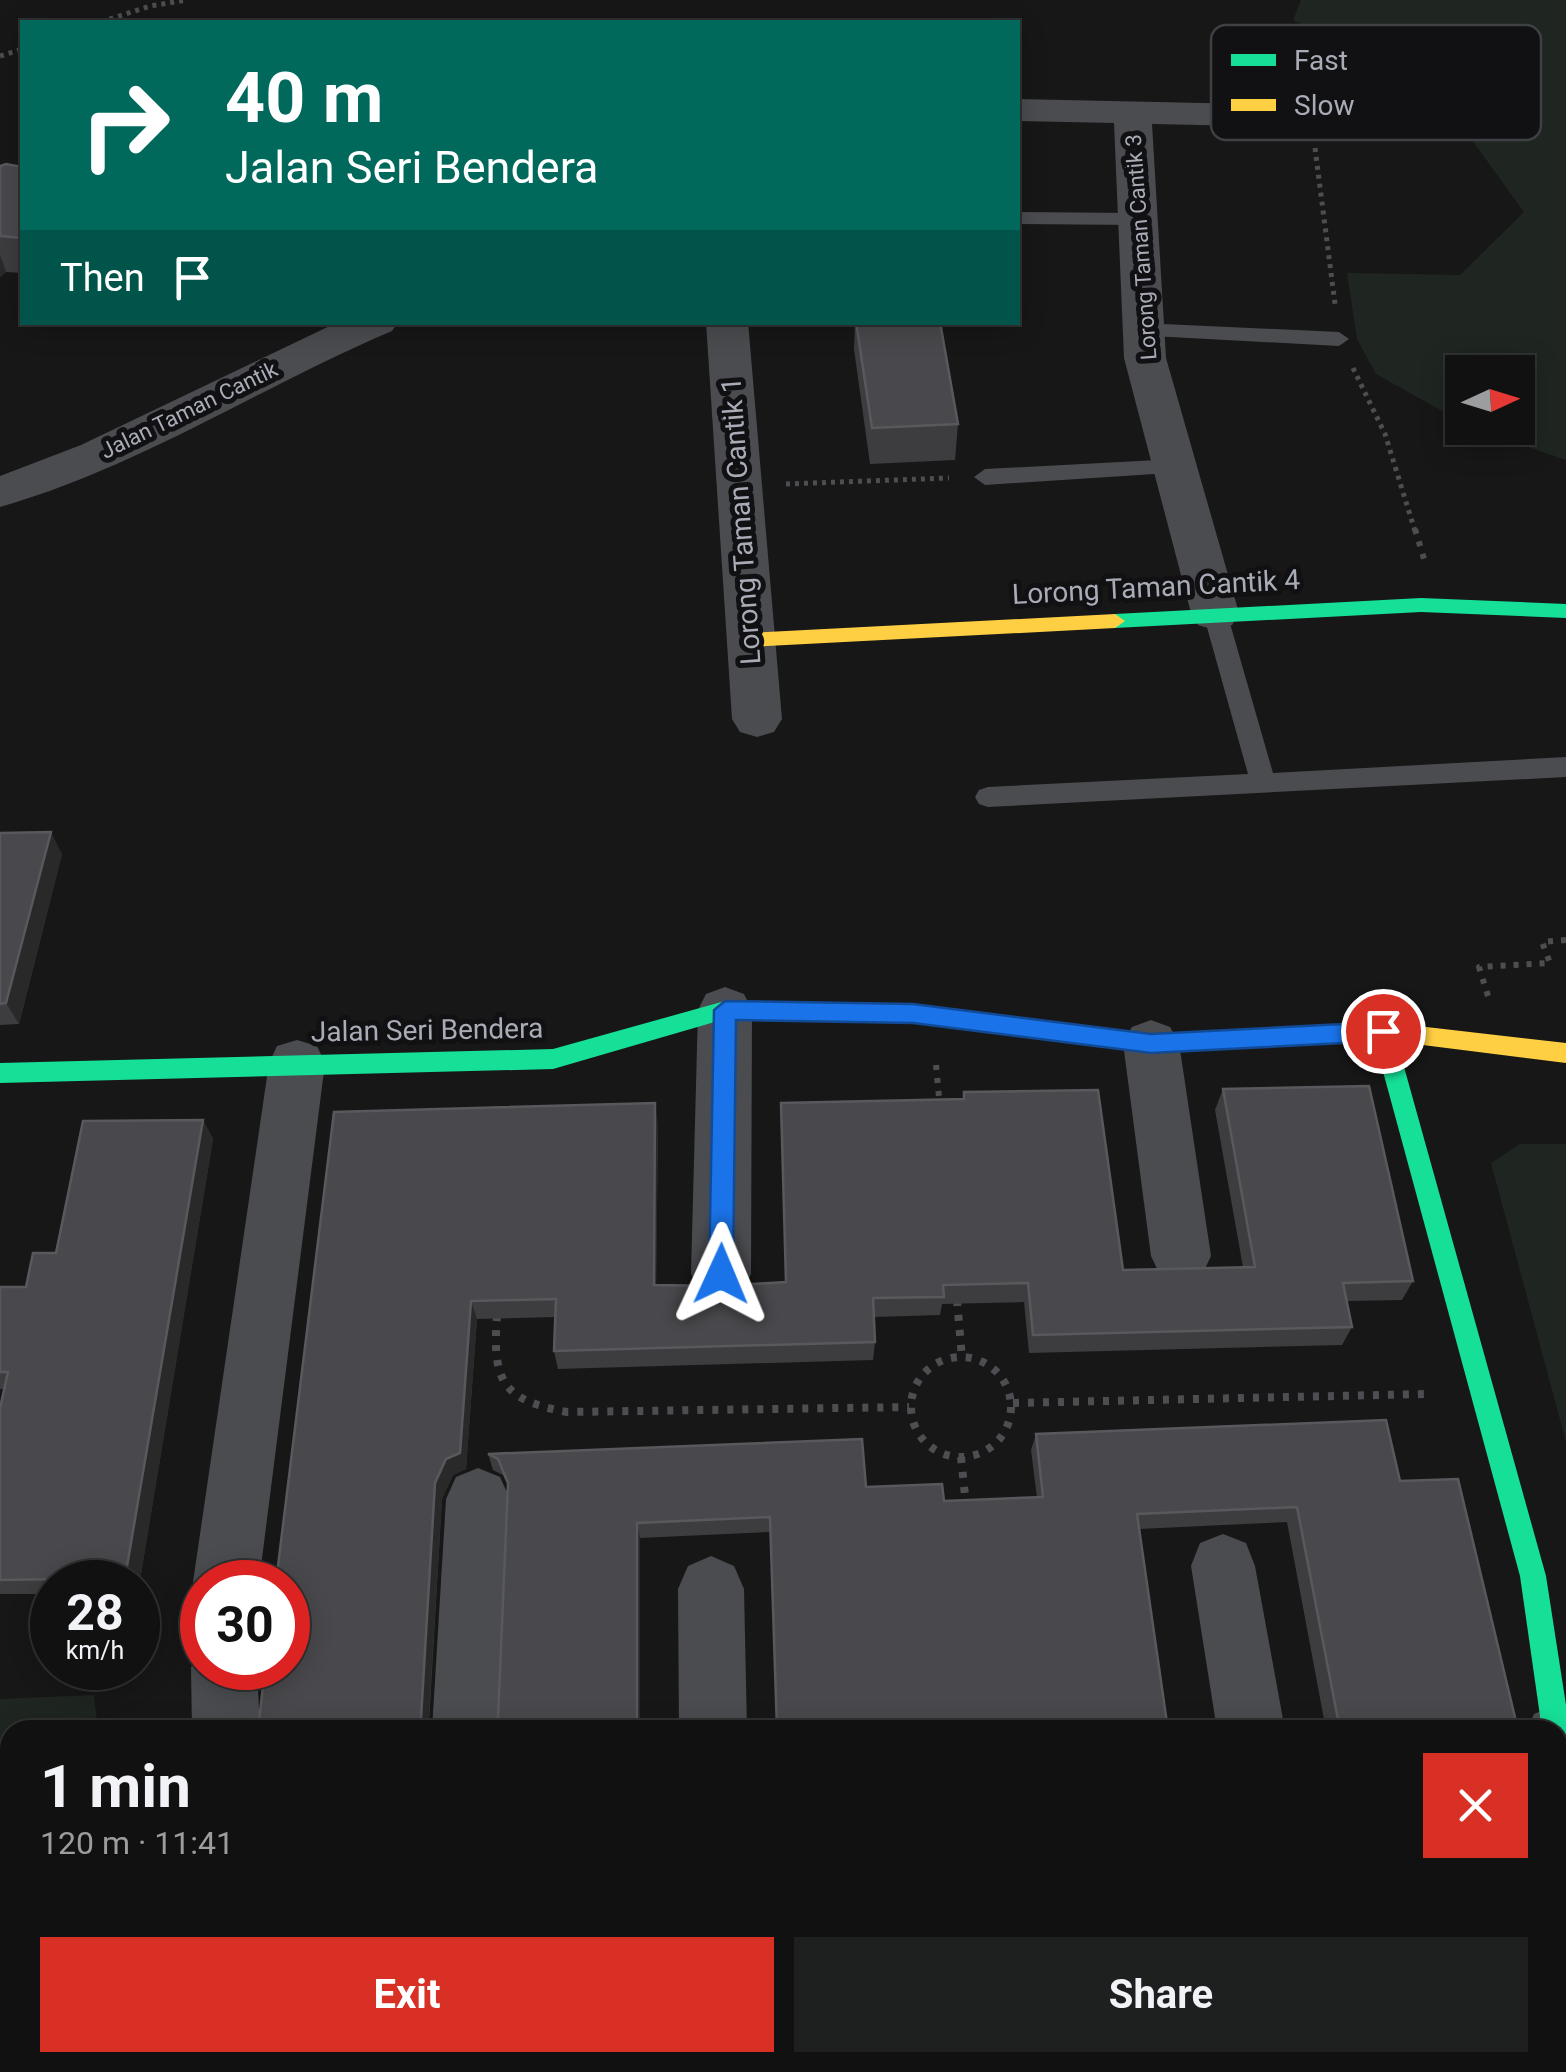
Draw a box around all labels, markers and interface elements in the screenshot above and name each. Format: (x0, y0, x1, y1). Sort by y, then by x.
legend (1211, 25, 1541, 140)
text: Fast (1294, 44, 1348, 77)
text: 40 m (225, 57, 383, 139)
icon: right (60, 60, 190, 190)
text: Slow (1294, 89, 1354, 122)
street label: Lorong Taman Cantik 3 (1121, 133, 1161, 361)
text: Jalan Seri Bendera (225, 141, 599, 194)
icon: arrive (165, 250, 220, 305)
text: Then (60, 256, 145, 300)
north arrow (1445, 355, 1535, 445)
map controls (1445, 355, 1535, 445)
street label: Jalan Taman Cantik (97, 356, 282, 464)
street label: Lorong Taman Cantik 1 (714, 376, 768, 666)
street label: Lorong Taman Cantik 4 (1011, 563, 1301, 611)
pin (1341, 989, 1426, 1074)
icon: arrive (1356, 1004, 1411, 1059)
street label: Jalan Seri Bendera (311, 1011, 543, 1049)
position arrow (669, 1222, 773, 1326)
speed limit sign: 30 (180, 1560, 310, 1690)
text: 28 (66, 1584, 124, 1642)
text: km/h (66, 1636, 124, 1665)
text: 1 min (40, 1751, 191, 1822)
button: close (1423, 1753, 1528, 1858)
text: 120 m · 11:41 (40, 1824, 234, 1862)
button: Exit (40, 1937, 774, 2052)
button: Share (794, 1937, 1528, 2052)

